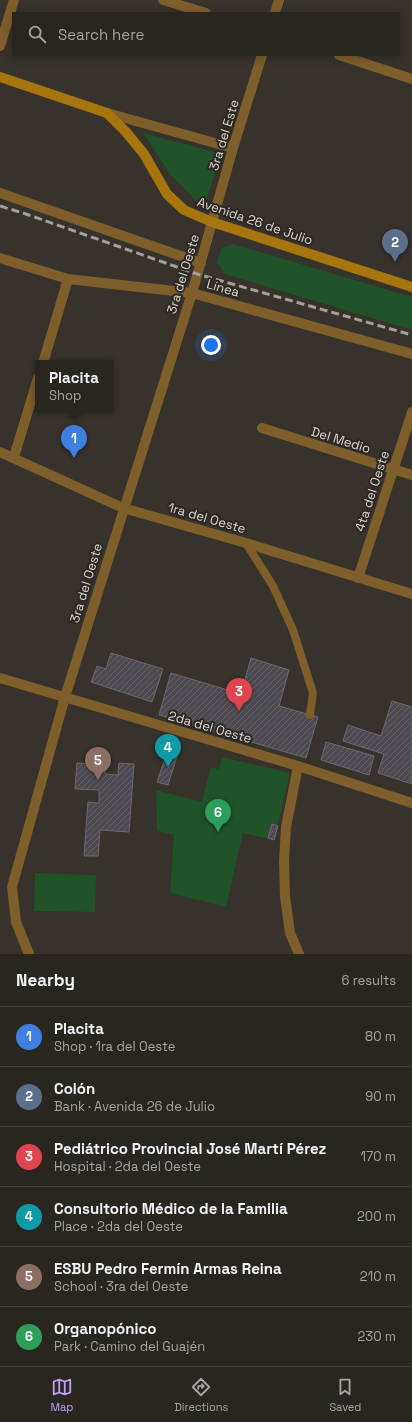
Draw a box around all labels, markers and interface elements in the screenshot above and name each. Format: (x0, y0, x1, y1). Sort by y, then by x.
search box (12, 12, 400, 56)
icon: search (26, 23, 48, 45)
text: Search here (58, 25, 144, 44)
street label: 3ra del Este (205, 97, 243, 173)
street label: Avenida 26 de Julio (195, 193, 315, 249)
pin: 2 (382, 229, 408, 262)
street label: 3ra del Oeste (163, 232, 203, 316)
street label: Línea (205, 275, 242, 301)
your location (201, 335, 221, 355)
popup (35, 360, 113, 412)
text: Placita (49, 368, 99, 387)
text: Shop (49, 387, 81, 404)
street label: Del Medio (309, 423, 373, 457)
pin: 1 (61, 425, 87, 458)
street label: 4ta del Oeste (351, 448, 393, 534)
street label: 1ra del Oeste (166, 499, 248, 537)
street label: 3ra del Oeste (66, 541, 106, 625)
pin: 3 (226, 678, 252, 711)
street label: 2da del Oeste (166, 707, 254, 747)
pin: 4 (155, 734, 181, 767)
pin: 5 (85, 747, 111, 780)
pin: 6 (205, 799, 231, 832)
text: Nearby (16, 969, 75, 991)
text: 6 results (342, 972, 396, 989)
text: Placita (54, 1019, 104, 1038)
text: 1 (26, 1028, 32, 1045)
text: 80 m (365, 1028, 396, 1045)
text: Shop · 1ra del Oeste (54, 1038, 176, 1055)
text: Colón (54, 1079, 95, 1098)
text: 2 (25, 1088, 33, 1105)
text: 90 m (365, 1088, 396, 1105)
text: Bank · Avenida 26 de Julio (54, 1098, 215, 1115)
text: Pediátrico Provincial José Martí Pérez (54, 1139, 326, 1158)
text: 3 (25, 1148, 33, 1165)
text: 170 m (360, 1148, 396, 1165)
text: Hospital · 2da del Oeste (54, 1158, 201, 1175)
text: Consultorio Médico de la Familia (54, 1199, 288, 1218)
text: 4 (25, 1208, 33, 1225)
text: 200 m (357, 1208, 396, 1225)
text: Place · 2da del Oeste (54, 1218, 183, 1235)
text: ESBU Pedro Fermín Armas Reina (54, 1259, 282, 1278)
text: 5 (25, 1268, 33, 1285)
text: 210 m (360, 1268, 396, 1285)
text: School · 3ra del Oeste (54, 1278, 189, 1295)
text: Organopónico (54, 1319, 156, 1338)
text: 6 (25, 1328, 33, 1345)
text: 230 m (358, 1328, 396, 1345)
text: Park · Camino del Guajén (54, 1338, 205, 1355)
tab: Map (51, 1376, 73, 1414)
tab: Directions (174, 1376, 228, 1414)
tab: Saved (329, 1376, 361, 1414)

